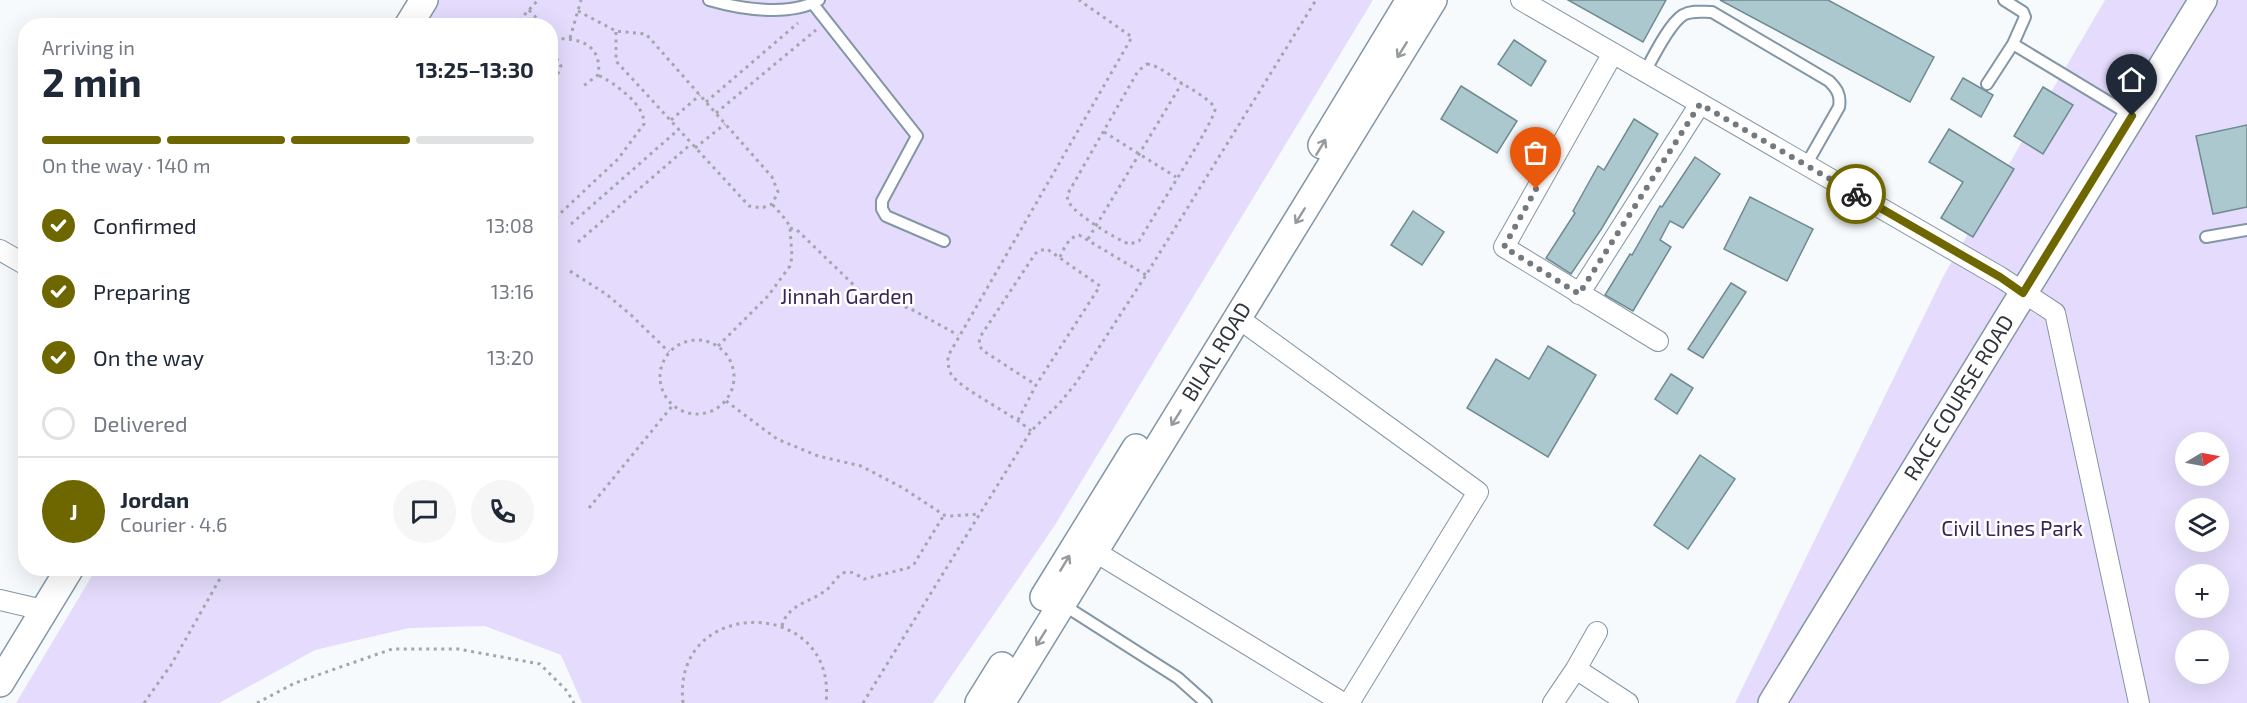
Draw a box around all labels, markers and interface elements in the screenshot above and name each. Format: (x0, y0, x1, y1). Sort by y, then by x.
text: Arriving in (42, 35, 135, 59)
one-way arrow (1396, 41, 1408, 58)
pin (2106, 54, 2157, 116)
text: 13:25–13:30 (416, 56, 534, 82)
text: 2 min (42, 58, 142, 105)
icon: home (2115, 63, 2148, 96)
pin (1510, 127, 1561, 189)
icon: bag (1519, 136, 1552, 169)
one-way arrow (1315, 139, 1327, 156)
text: On the way · 140 m (42, 153, 211, 177)
courier (1826, 164, 1886, 224)
icon: bike (1840, 178, 1873, 211)
one-way arrow (1294, 207, 1306, 224)
icon: check (42, 209, 75, 242)
text: Confirmed (93, 212, 197, 238)
text: 13:08 (486, 213, 534, 237)
icon: check (42, 275, 75, 308)
text: Preparing (93, 278, 191, 304)
text: 13:16 (491, 279, 534, 303)
park label: Jinnah Garden (780, 283, 914, 308)
street label: BILAL ROAD (1176, 297, 1255, 405)
street label: RACE COURSE ROAD (1898, 310, 2018, 484)
icon: check (42, 341, 75, 374)
text: On the way (93, 344, 204, 370)
text: 13:20 (487, 345, 534, 369)
one-way arrow (1170, 409, 1182, 426)
text: Delivered (93, 410, 188, 436)
north arrow (2175, 432, 2229, 486)
map controls (2175, 432, 2229, 684)
button: chat (393, 480, 456, 543)
button: phone (471, 480, 534, 543)
text: Jordan (120, 486, 189, 512)
text: J (69, 498, 78, 524)
button: layers (2175, 498, 2229, 552)
text: Courier · 4.6 (120, 512, 227, 536)
park label: Civil Lines Park (1941, 515, 2083, 540)
one-way arrow (1059, 555, 1071, 572)
button: + (2175, 564, 2229, 618)
one-way arrow (1035, 629, 1047, 646)
button: − (2175, 630, 2229, 684)

